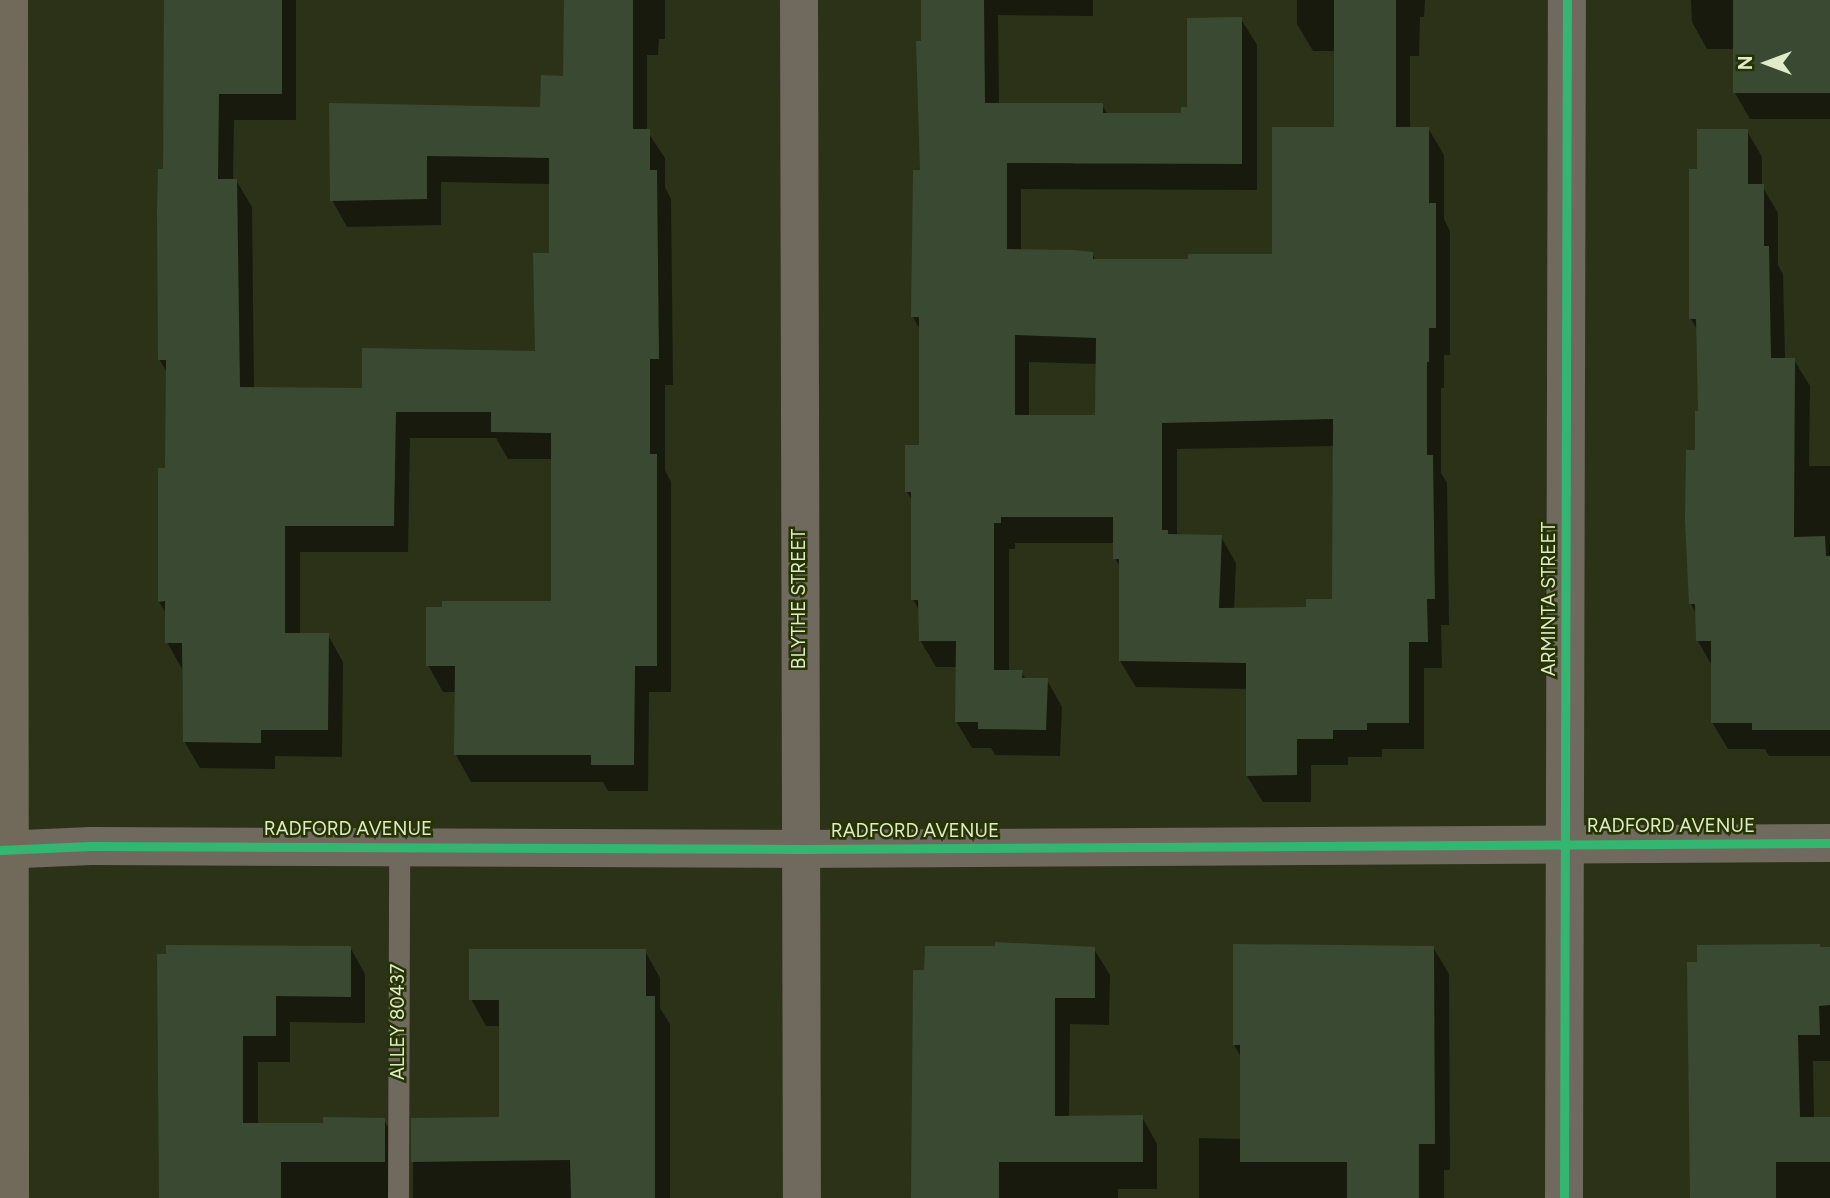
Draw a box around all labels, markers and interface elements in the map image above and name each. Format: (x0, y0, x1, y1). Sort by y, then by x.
north arrow (1732, 28, 1802, 98)
text: N (1734, 56, 1757, 70)
street label: ARMINTA STREET (1538, 522, 1560, 676)
street label: BLYTHE STREET (788, 529, 810, 669)
street label: RADFORD AVENUE (1587, 815, 1755, 837)
street label: RADFORD AVENUE (264, 818, 432, 840)
street label: RADFORD AVENUE (831, 820, 999, 842)
street label: ALLEY 80437 (387, 964, 409, 1080)

